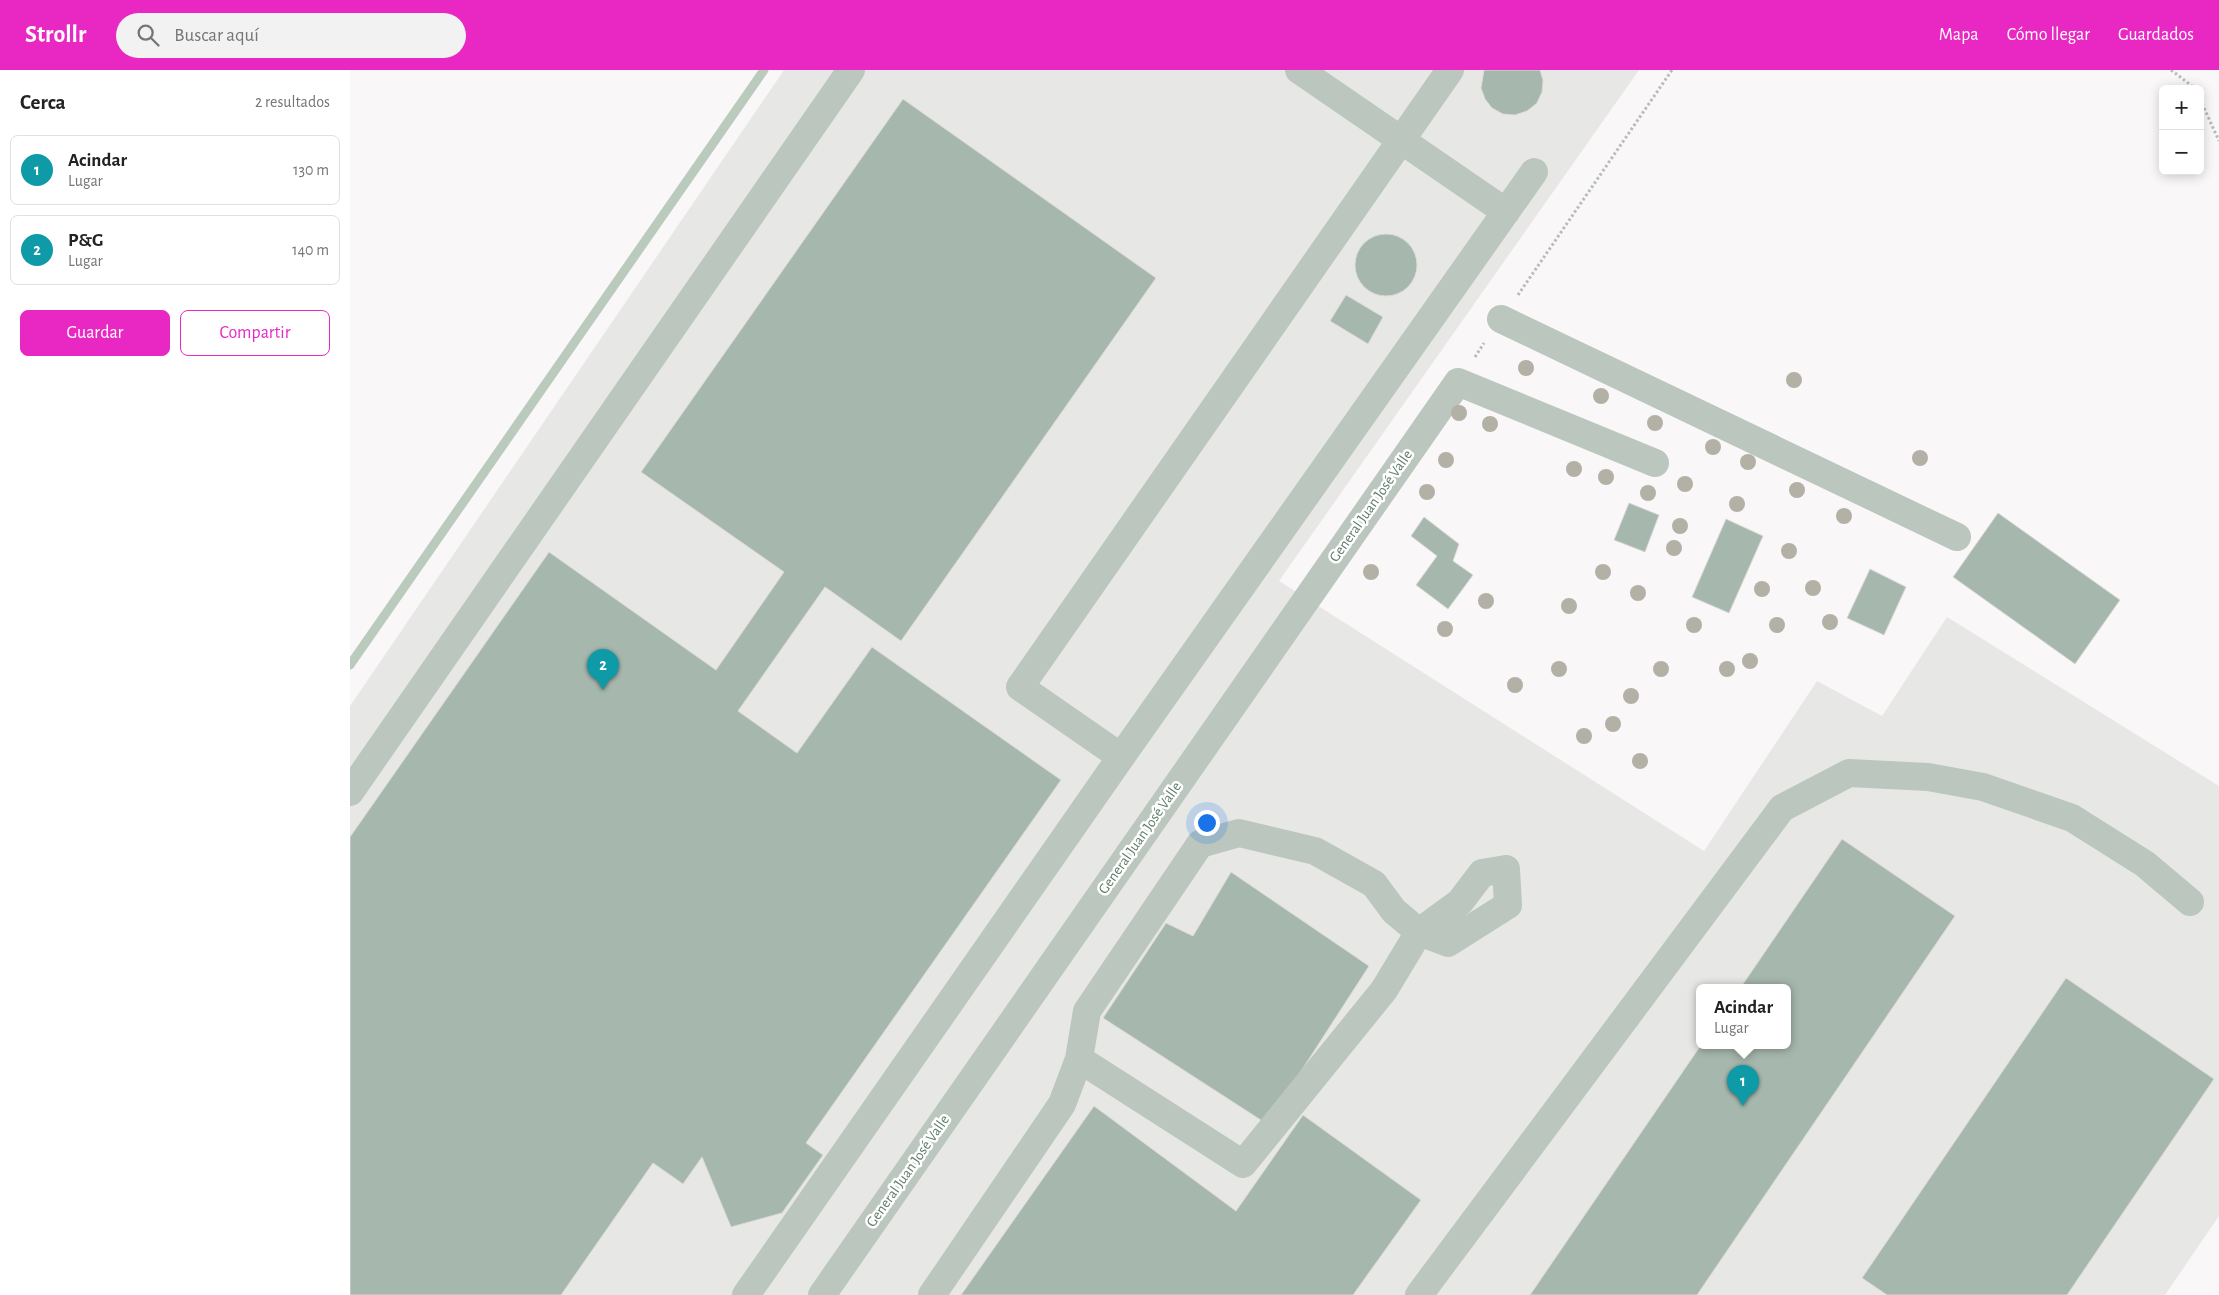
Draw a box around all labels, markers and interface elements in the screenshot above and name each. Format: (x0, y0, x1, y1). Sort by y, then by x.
search box (116, 13, 466, 58)
icon: search (134, 21, 162, 49)
text: Strollr (25, 23, 86, 47)
text: Buscar aquí (174, 26, 259, 45)
text: Mapa (1939, 26, 1979, 44)
text: Cómo llegar (2007, 26, 2090, 44)
text: Guardados (2118, 26, 2194, 44)
map controls (2159, 85, 2204, 175)
button: + (2159, 85, 2204, 130)
text: Cerca (20, 92, 66, 113)
text: 2 resultados (255, 94, 330, 110)
button: − (2159, 130, 2204, 175)
text: Acindar (68, 151, 127, 170)
text: 1 (34, 162, 40, 178)
text: 130 m (293, 162, 329, 178)
text: Lugar (68, 173, 103, 189)
text: P&G (68, 231, 103, 250)
text: 2 (33, 242, 41, 258)
text: 140 m (292, 242, 329, 258)
text: Lugar (68, 253, 103, 269)
button: Guardar (20, 310, 170, 356)
button: Compartir (180, 310, 330, 356)
street label: General Juan José Valle (1327, 447, 1415, 565)
pin: 2 (587, 649, 619, 690)
street label: General Juan José Valle (1096, 779, 1184, 897)
your location (1194, 810, 1220, 836)
popup (1696, 984, 1791, 1049)
text: Acindar (1714, 998, 1773, 1017)
text: Lugar (1714, 1020, 1749, 1036)
pin: 1 (1727, 1065, 1759, 1106)
street label: General Juan José Valle (864, 1112, 952, 1230)

